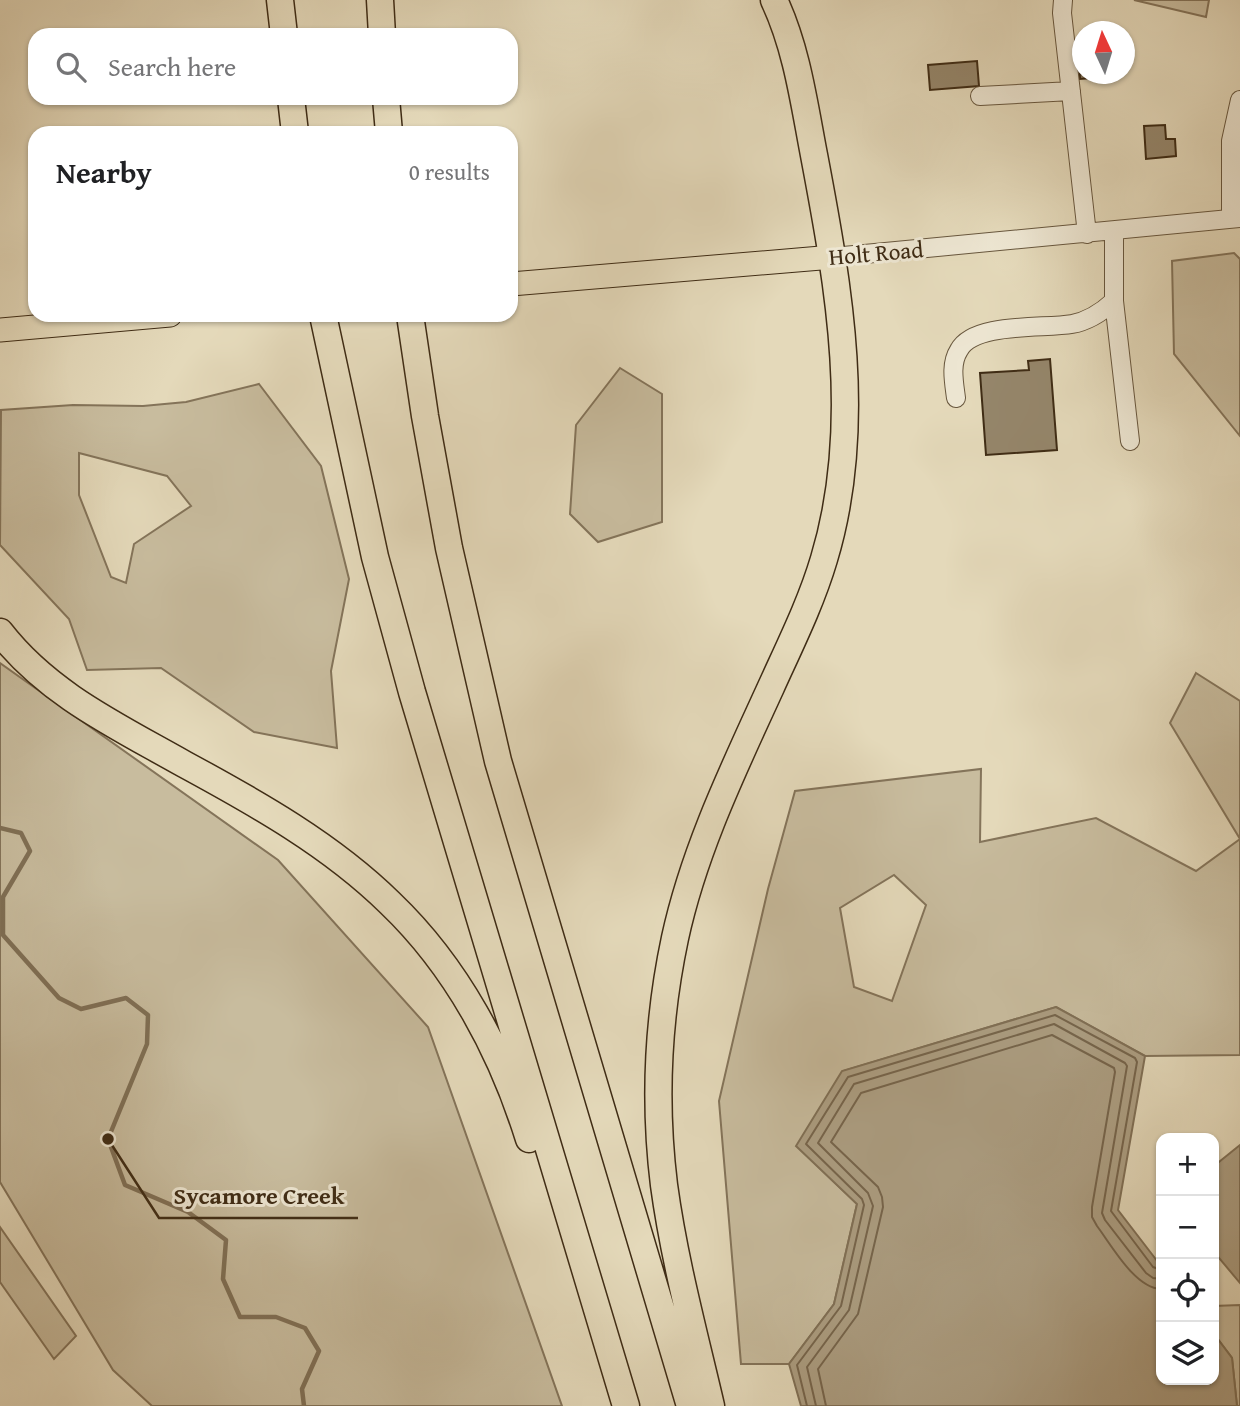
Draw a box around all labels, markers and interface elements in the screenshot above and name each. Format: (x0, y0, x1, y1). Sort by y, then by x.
north arrow (1072, 21, 1135, 84)
search box (28, 28, 518, 105)
text: Search here (108, 47, 236, 86)
icon: search (52, 48, 90, 86)
text: Nearby (56, 150, 152, 194)
text: 0 results (409, 155, 490, 188)
street label: Holt Road (827, 232, 925, 273)
map controls (1156, 1133, 1219, 1385)
button: + (1156, 1133, 1219, 1196)
callout: Sycamore Creek (159, 1173, 358, 1218)
text: Sycamore Creek (174, 1178, 345, 1213)
button: − (1156, 1196, 1219, 1259)
button: locate (1156, 1259, 1219, 1322)
button: layers (1156, 1322, 1219, 1385)

